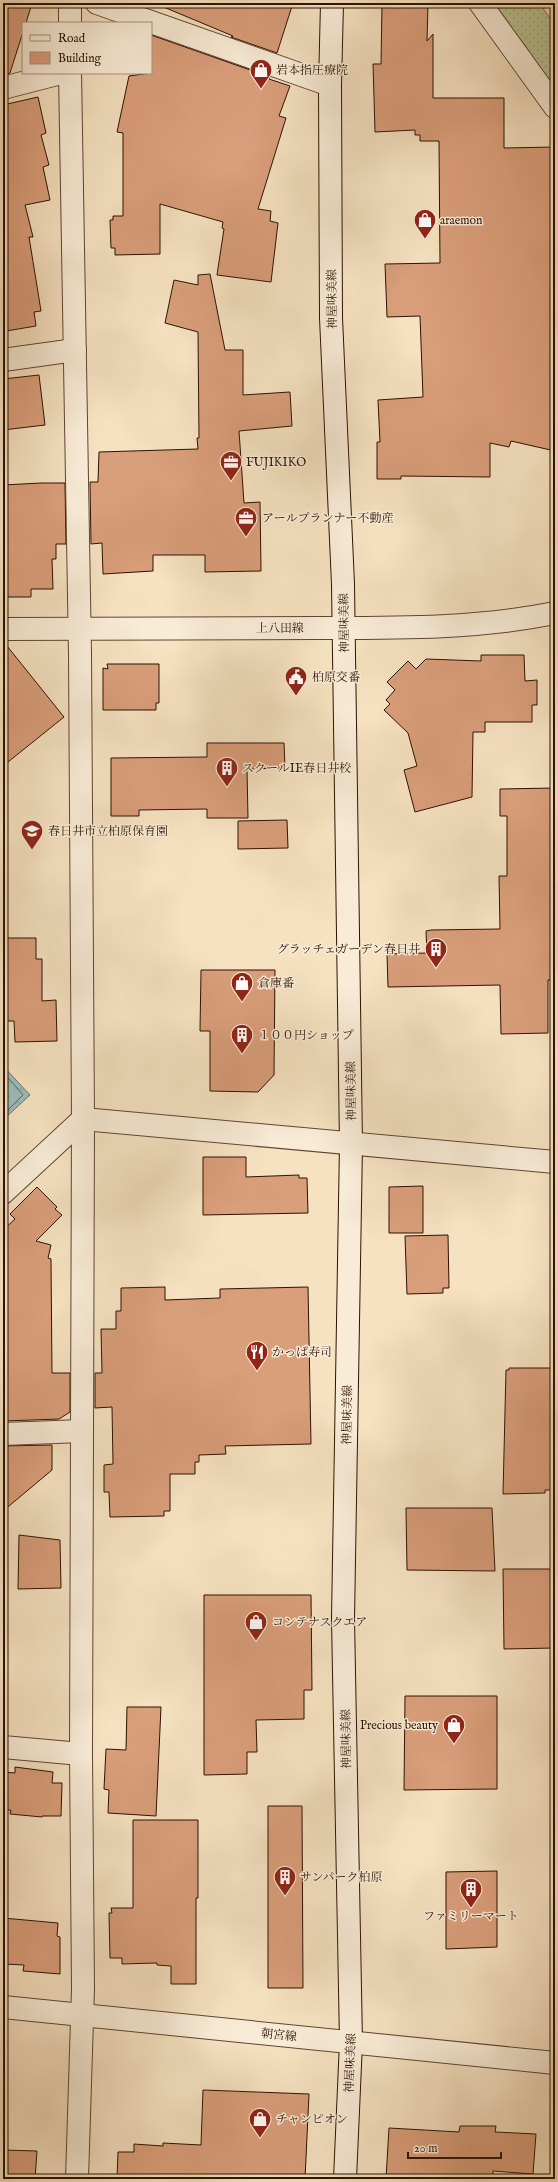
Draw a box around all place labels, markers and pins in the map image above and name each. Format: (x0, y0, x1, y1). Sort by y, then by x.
shop icon: 岩本指圧療院 (248, 57, 274, 90)
place label: 岩本指圧療院 (276, 63, 348, 78)
shop icon: araemon (412, 207, 438, 240)
place label: araemon (440, 213, 483, 228)
office icon: FUJIKIKO (218, 449, 244, 482)
place label: FUJIKIKO (246, 455, 306, 471)
office icon: アールプランナー不動産 (233, 505, 259, 538)
place label: アールプランナー不動産 (262, 511, 393, 526)
public building icon: 柏原交番 (283, 664, 309, 697)
place label: 柏原交番 (312, 670, 360, 685)
building icon: スクールIE春日井校 (214, 755, 240, 788)
place label: スクールIE春日井校 (242, 761, 351, 776)
school or university icon: 春日井市立柏原保育園 (19, 818, 45, 851)
place label: 春日井市立柏原保育園 (48, 824, 168, 839)
building icon: グラッチェガーデン春日井 (423, 936, 449, 969)
place label: グラッチェガーデン春日井 (277, 942, 421, 957)
shop icon: 倉庫番 (229, 970, 255, 1003)
place label: 倉庫番 (258, 976, 294, 991)
building icon: １００円ショップ (229, 1022, 255, 1055)
place label: １００円ショップ (258, 1028, 354, 1043)
restaurant icon: かっぱ寿司 (244, 1339, 270, 1372)
place label: かっぱ寿司 (272, 1345, 332, 1360)
shop icon: コンテナスクエア (243, 1609, 269, 1642)
place label: コンテナスクエア (272, 1615, 367, 1630)
shop icon: Precious beauty (441, 1712, 467, 1745)
place label: Precious beauty (360, 1718, 438, 1733)
building icon: サンパーク柏原 (272, 1864, 298, 1897)
place label: サンパーク柏原 (300, 1870, 383, 1885)
building icon: ファミリーマート (458, 1876, 484, 1909)
place label: ファミリーマート (423, 1909, 519, 1924)
shop icon: チャンピオン (247, 2106, 273, 2139)
place label: チャンピオン (276, 2112, 348, 2127)

